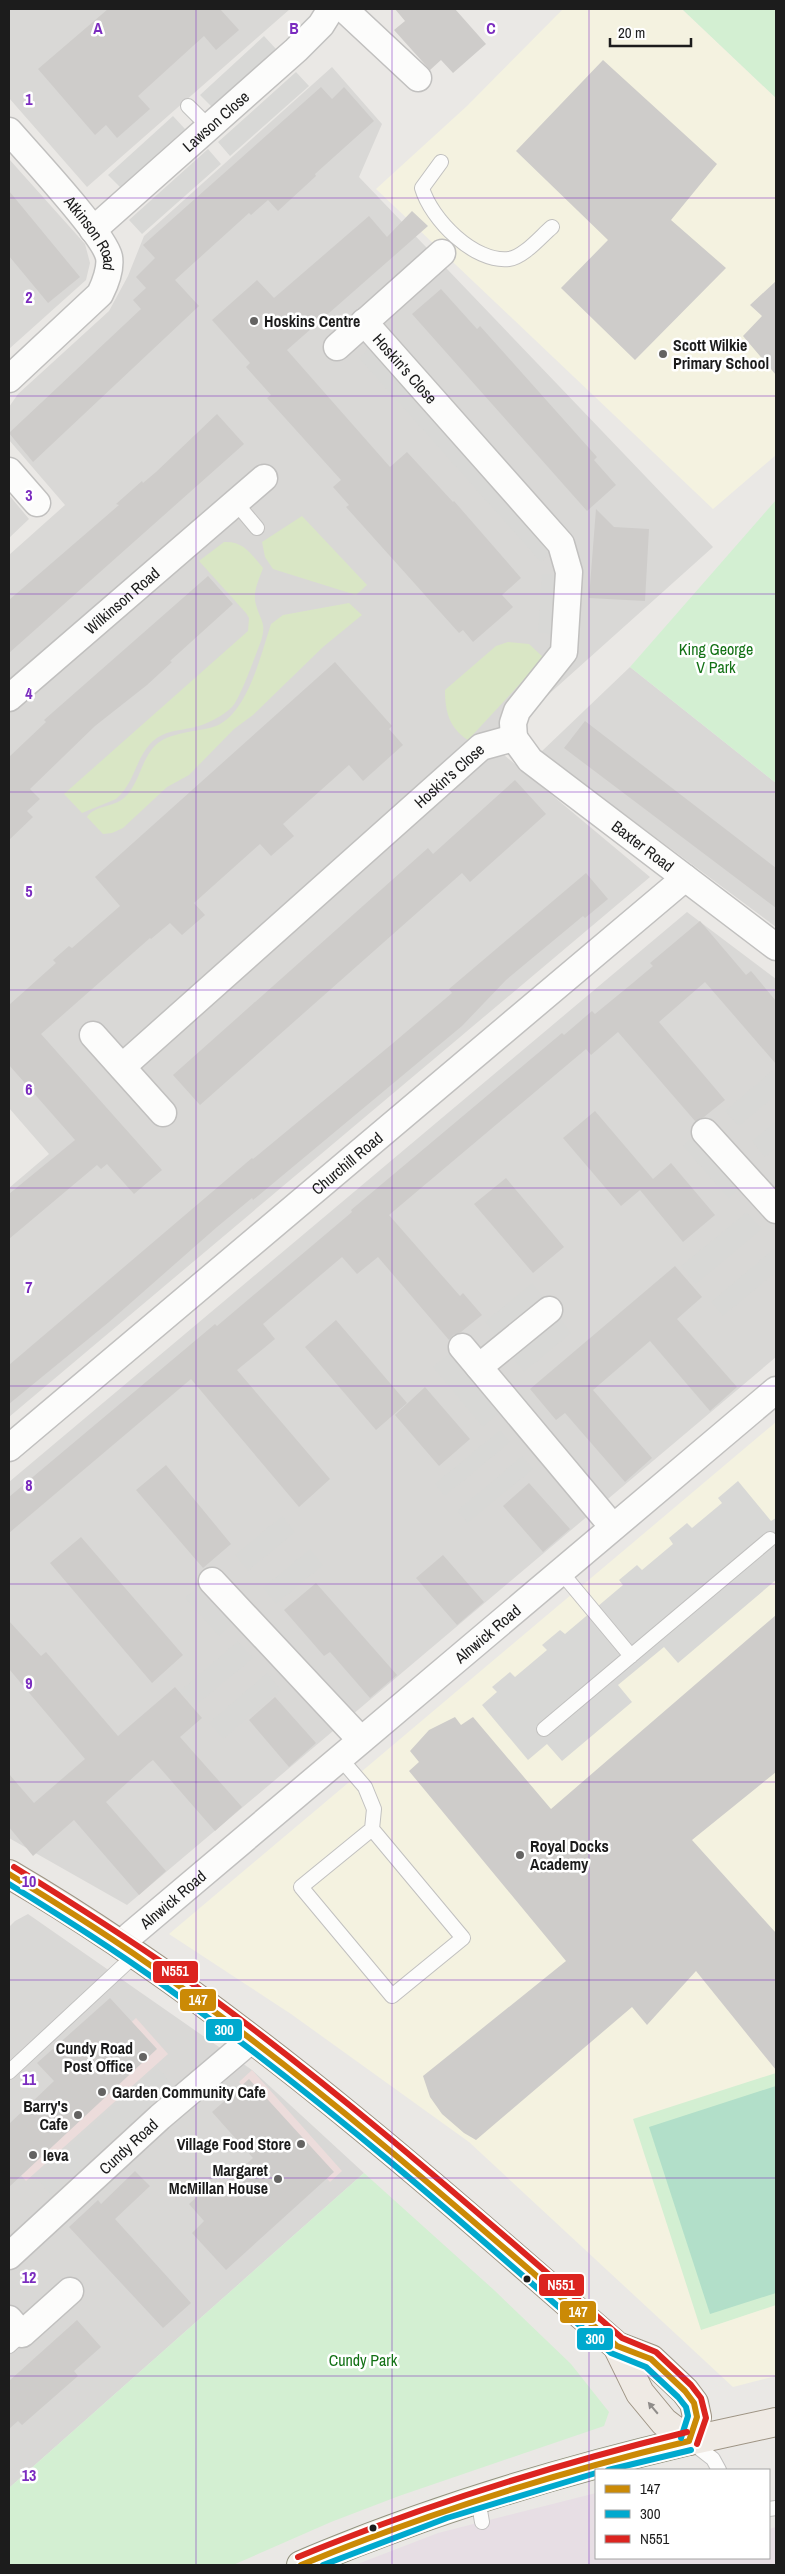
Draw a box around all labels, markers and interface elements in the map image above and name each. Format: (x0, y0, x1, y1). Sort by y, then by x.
scale bar (610, 15, 691, 47)
text: A (93, 17, 103, 39)
text: B (289, 17, 299, 39)
text: C (486, 17, 496, 39)
text: 20 m (618, 22, 645, 43)
street label: Lawson Close (178, 86, 254, 157)
text: 1 (25, 88, 33, 110)
street label: Atkinson Road (59, 190, 121, 272)
text: 2 (25, 286, 33, 308)
place label: Hoskins Centre (264, 310, 360, 332)
marker: Hoskins Centre (248, 315, 260, 327)
street label: Hoskin's Close (368, 328, 442, 408)
place label: Scott Wilkie Primary School (673, 334, 769, 374)
marker: Scott Wilkie Primary School (657, 348, 669, 360)
text: 3 (25, 484, 33, 506)
street label: Wilkinson Road (80, 562, 164, 639)
park label: King George V Park (679, 638, 753, 678)
text: 4 (25, 682, 33, 704)
street label: Hoskin's Close (409, 738, 489, 813)
street label: Baxter Road (607, 815, 679, 877)
text: 5 (25, 880, 33, 902)
text: 6 (25, 1078, 33, 1100)
street label: Churchill Road (307, 1127, 387, 1199)
text: 7 (25, 1276, 33, 1298)
text: 8 (25, 1474, 33, 1496)
street label: Alnwick Road (449, 1599, 525, 1669)
text: 9 (25, 1672, 33, 1694)
place label: Royal Docks Academy (530, 1835, 609, 1875)
marker: Royal Docks Academy (514, 1849, 526, 1861)
street label: Alnwick Road (134, 1865, 210, 1934)
text: 10 (22, 1870, 36, 1892)
line badge: N551 (152, 1960, 199, 1984)
text: N551 (161, 1962, 189, 1980)
line badge: 147 (179, 1988, 217, 2012)
text: 147 (188, 1991, 208, 2009)
line badge: 300 (205, 2018, 243, 2042)
text: 300 (214, 2021, 234, 2039)
place label: Cundy Road Post Office (56, 2037, 133, 2077)
marker: Cundy Road Post Office (137, 2051, 149, 2063)
text: 11 (22, 2068, 37, 2090)
place label: Garden Community Cafe (112, 2081, 266, 2103)
marker: Garden Community Cafe (96, 2086, 108, 2098)
place label: Barry's Cafe (23, 2095, 68, 2135)
marker: Barry's Cafe (72, 2109, 84, 2121)
street label: Cundy Road (94, 2113, 162, 2179)
place label: Village Food Store (177, 2133, 291, 2155)
marker: Village Food Store (295, 2138, 307, 2150)
place label: Ieva (43, 2144, 69, 2166)
marker: Ieva (27, 2149, 39, 2161)
place label: Margaret McMillan House (169, 2159, 269, 2199)
marker: Margaret McMillan House (272, 2173, 284, 2185)
text: 12 (22, 2266, 36, 2288)
line badge: N551 (538, 2273, 585, 2297)
unlabelled marker (522, 2274, 532, 2284)
text: N551 (547, 2276, 575, 2294)
line badge: 147 (559, 2300, 597, 2324)
text: 147 (568, 2303, 588, 2321)
line badge: 300 (576, 2327, 614, 2351)
text: 300 (585, 2330, 605, 2348)
park label: Cundy Park (329, 2349, 398, 2371)
one-way arrow (648, 2402, 659, 2415)
text: 13 (22, 2464, 36, 2486)
legend (595, 2469, 770, 2559)
text: 147 (640, 2478, 661, 2499)
text: 300 (640, 2503, 661, 2524)
unlabelled marker (368, 2523, 378, 2533)
text: N551 (640, 2528, 670, 2549)

